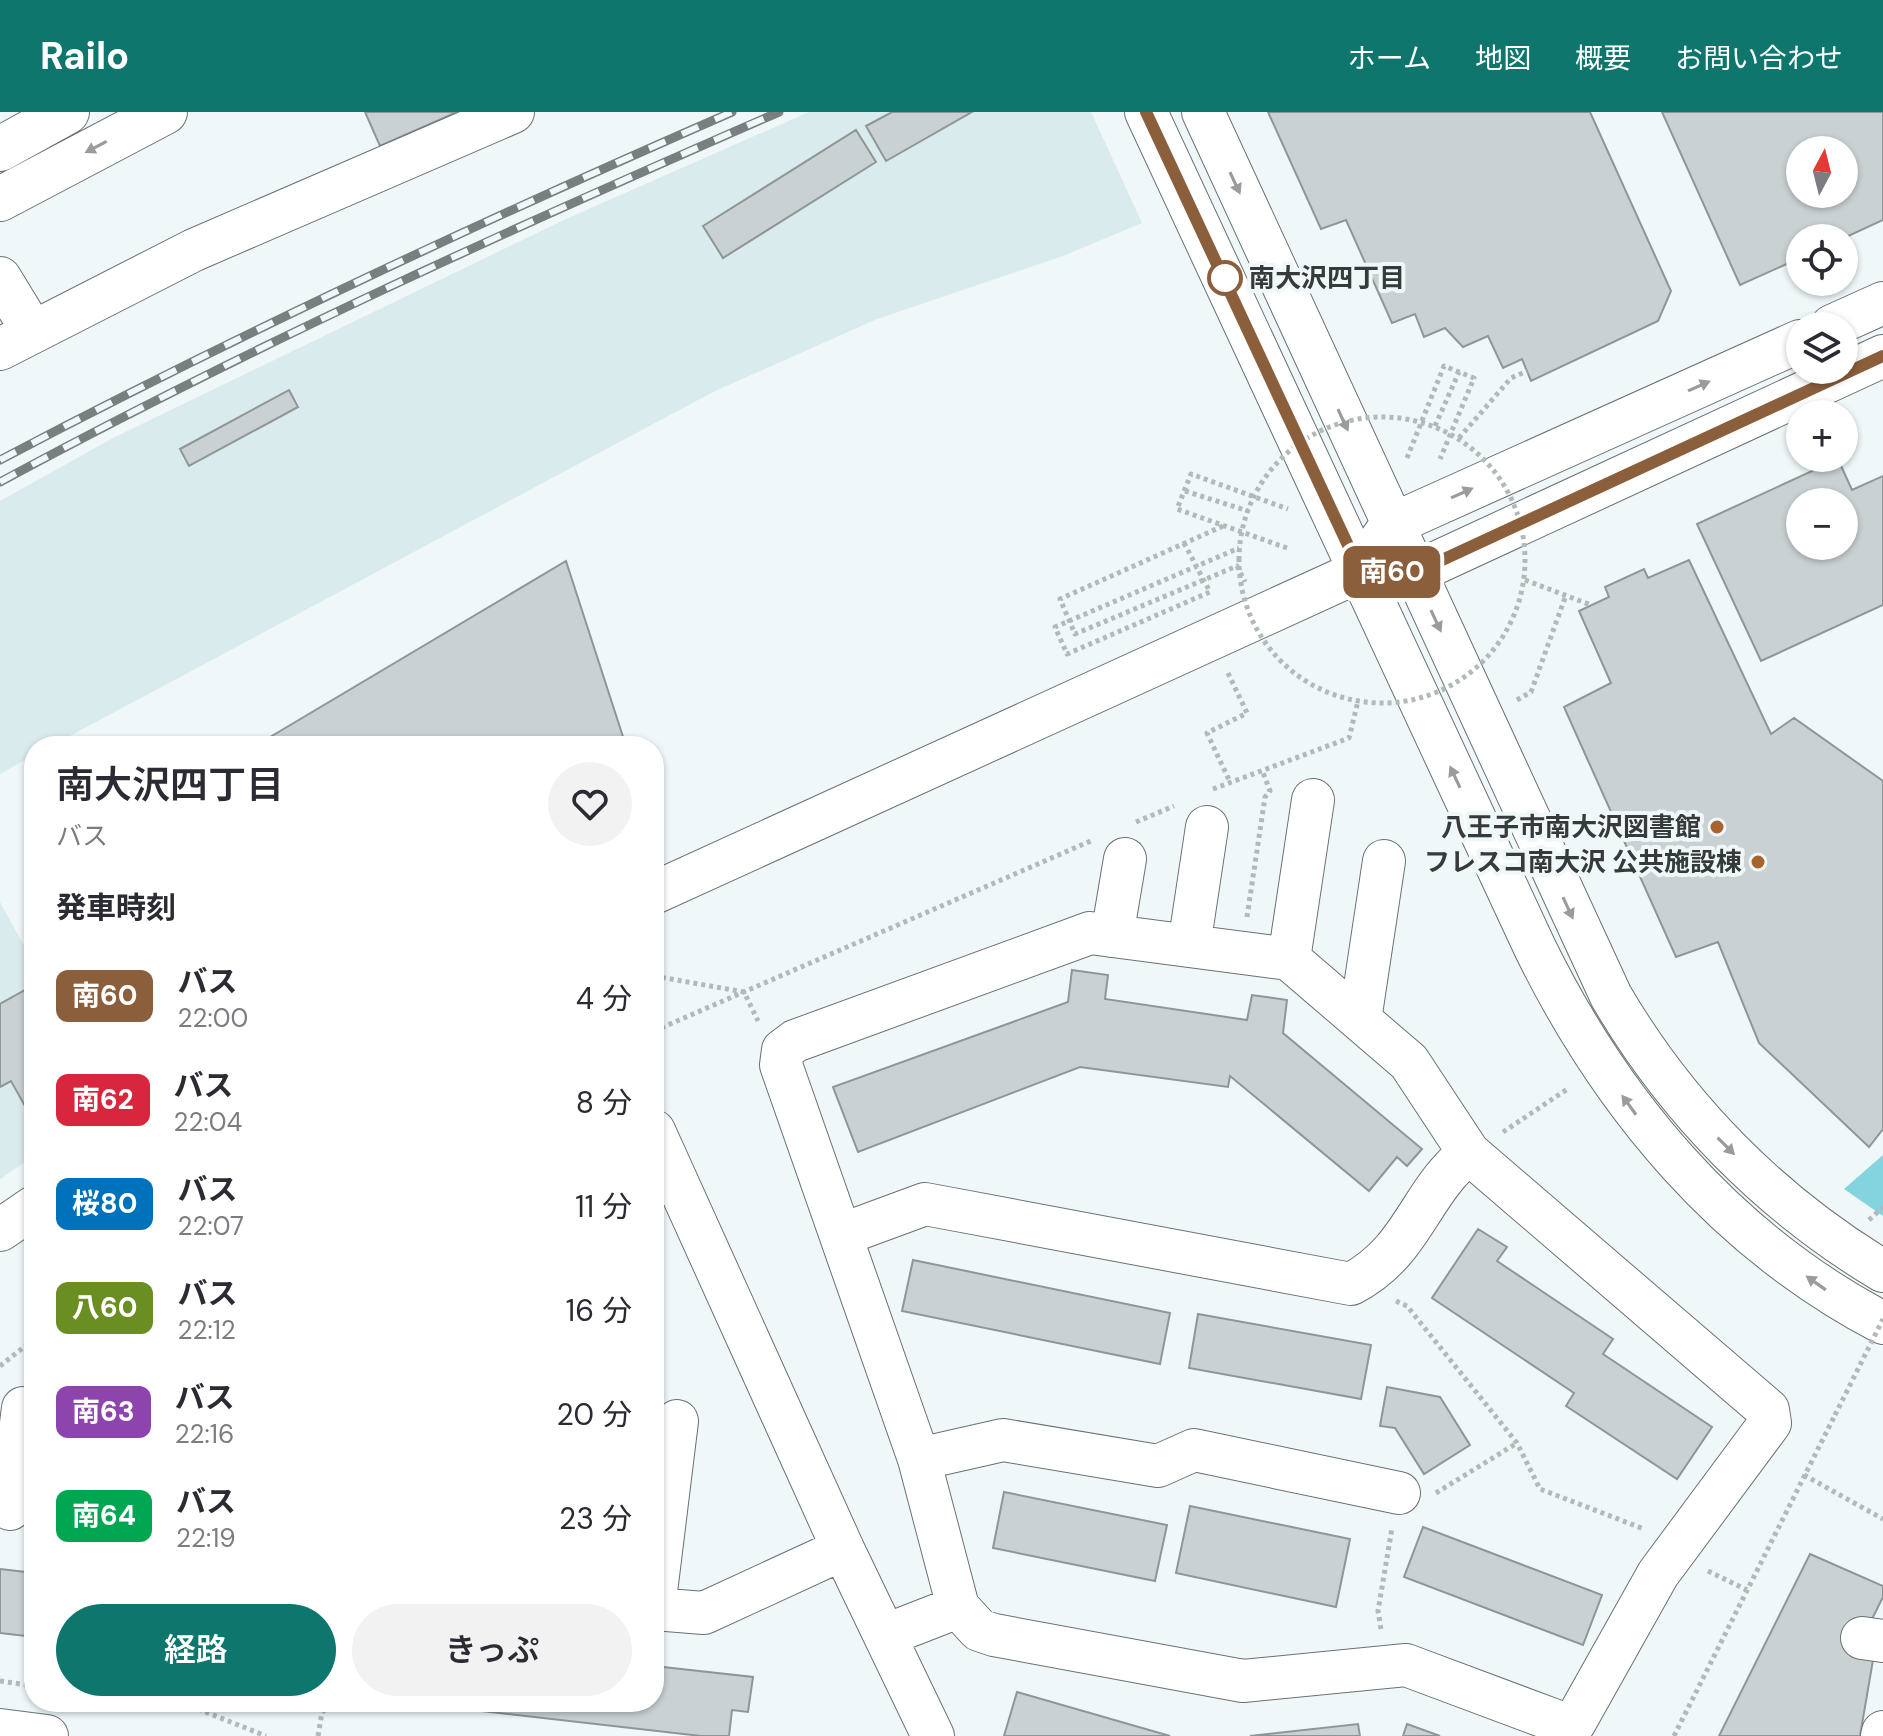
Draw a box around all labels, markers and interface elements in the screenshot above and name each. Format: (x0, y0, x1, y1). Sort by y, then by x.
text: Railo (40, 31, 129, 81)
text: ホーム (1348, 40, 1431, 77)
text: 地図 (1475, 40, 1531, 77)
text: 概要 (1575, 40, 1631, 77)
text: お問い合わせ (1675, 40, 1843, 77)
north arrow (1786, 136, 1858, 208)
map controls (1786, 136, 1858, 560)
one-way arrow (84, 141, 107, 154)
one-way arrow (1229, 171, 1242, 195)
button: locate (1786, 224, 1858, 296)
marker: 南大沢四丁目 (1208, 261, 1242, 295)
place label: 南大沢四丁目 (1249, 261, 1405, 295)
button: layers (1786, 312, 1858, 384)
one-way arrow (1688, 379, 1711, 393)
button: + (1786, 400, 1858, 472)
one-way arrow (1336, 408, 1350, 431)
one-way arrow (1451, 486, 1474, 499)
button: − (1786, 488, 1858, 560)
line badge: 南60 (1346, 546, 1438, 598)
text: 南60 (1359, 553, 1425, 590)
one-way arrow (1429, 609, 1442, 632)
text: 南大沢四丁目 (56, 760, 284, 810)
button: heart (548, 762, 632, 846)
one-way arrow (1448, 765, 1462, 789)
place label: 八王子市南大沢図書館 (1441, 810, 1701, 844)
marker: 八王子市南大沢図書館 (1708, 818, 1726, 836)
text: バス (56, 819, 108, 853)
place label: フレスコ南大沢 公共施設棟 (1424, 845, 1742, 879)
marker: フレスコ南大沢 公共施設棟 (1749, 853, 1767, 871)
text: 発車時刻 (56, 888, 176, 927)
one-way arrow (1562, 896, 1575, 919)
text: バス (177, 962, 237, 1001)
text: 南60 (72, 977, 137, 1014)
text: 4 分 (576, 979, 632, 1018)
text: 22:00 (177, 1001, 248, 1035)
text: バス (174, 1066, 234, 1105)
text: 南62 (72, 1081, 134, 1118)
text: 8 分 (576, 1083, 632, 1122)
one-way arrow (1621, 1094, 1637, 1116)
text: 22:04 (174, 1105, 242, 1139)
one-way arrow (1716, 1136, 1735, 1155)
text: バス (177, 1170, 237, 1209)
text: 桜80 (72, 1185, 137, 1222)
text: 11 分 (575, 1187, 632, 1226)
text: 22:07 (177, 1209, 244, 1243)
text: バス (177, 1274, 237, 1313)
one-way arrow (1806, 1276, 1827, 1291)
text: 八60 (72, 1289, 137, 1326)
text: 16 分 (566, 1291, 632, 1330)
text: 22:12 (177, 1313, 236, 1347)
text: バス (175, 1378, 235, 1417)
text: 南63 (72, 1393, 135, 1430)
text: 20 分 (557, 1395, 632, 1434)
text: 22:16 (175, 1417, 234, 1451)
text: バス (176, 1482, 236, 1521)
text: 南64 (72, 1497, 136, 1534)
text: 23 分 (559, 1499, 632, 1538)
text: 22:19 (176, 1521, 236, 1555)
button: 経路 (56, 1604, 336, 1696)
button: きっぷ (352, 1604, 632, 1696)

